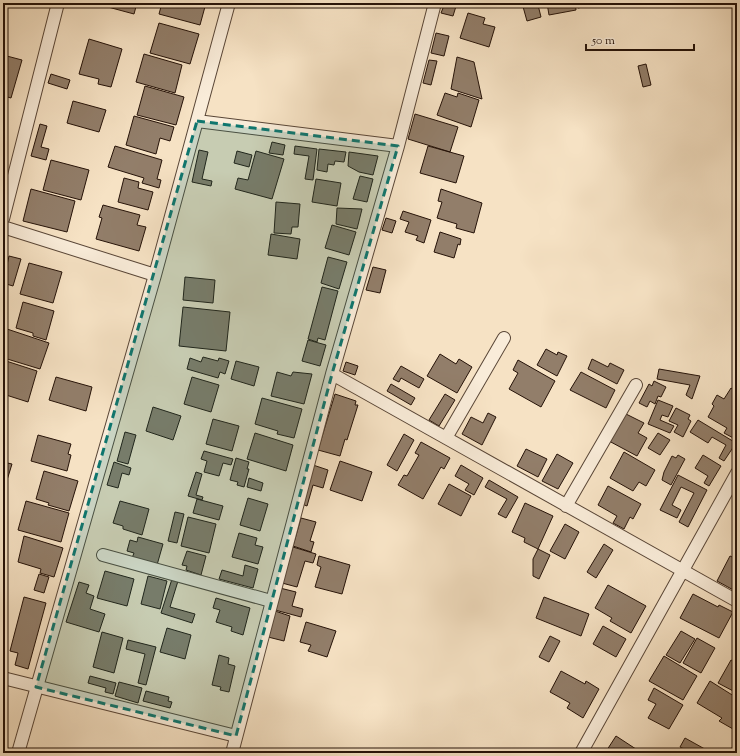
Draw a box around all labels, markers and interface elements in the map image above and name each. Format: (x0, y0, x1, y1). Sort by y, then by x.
scale bar (586, 26, 694, 52)
text: 50 m (591, 32, 615, 50)

